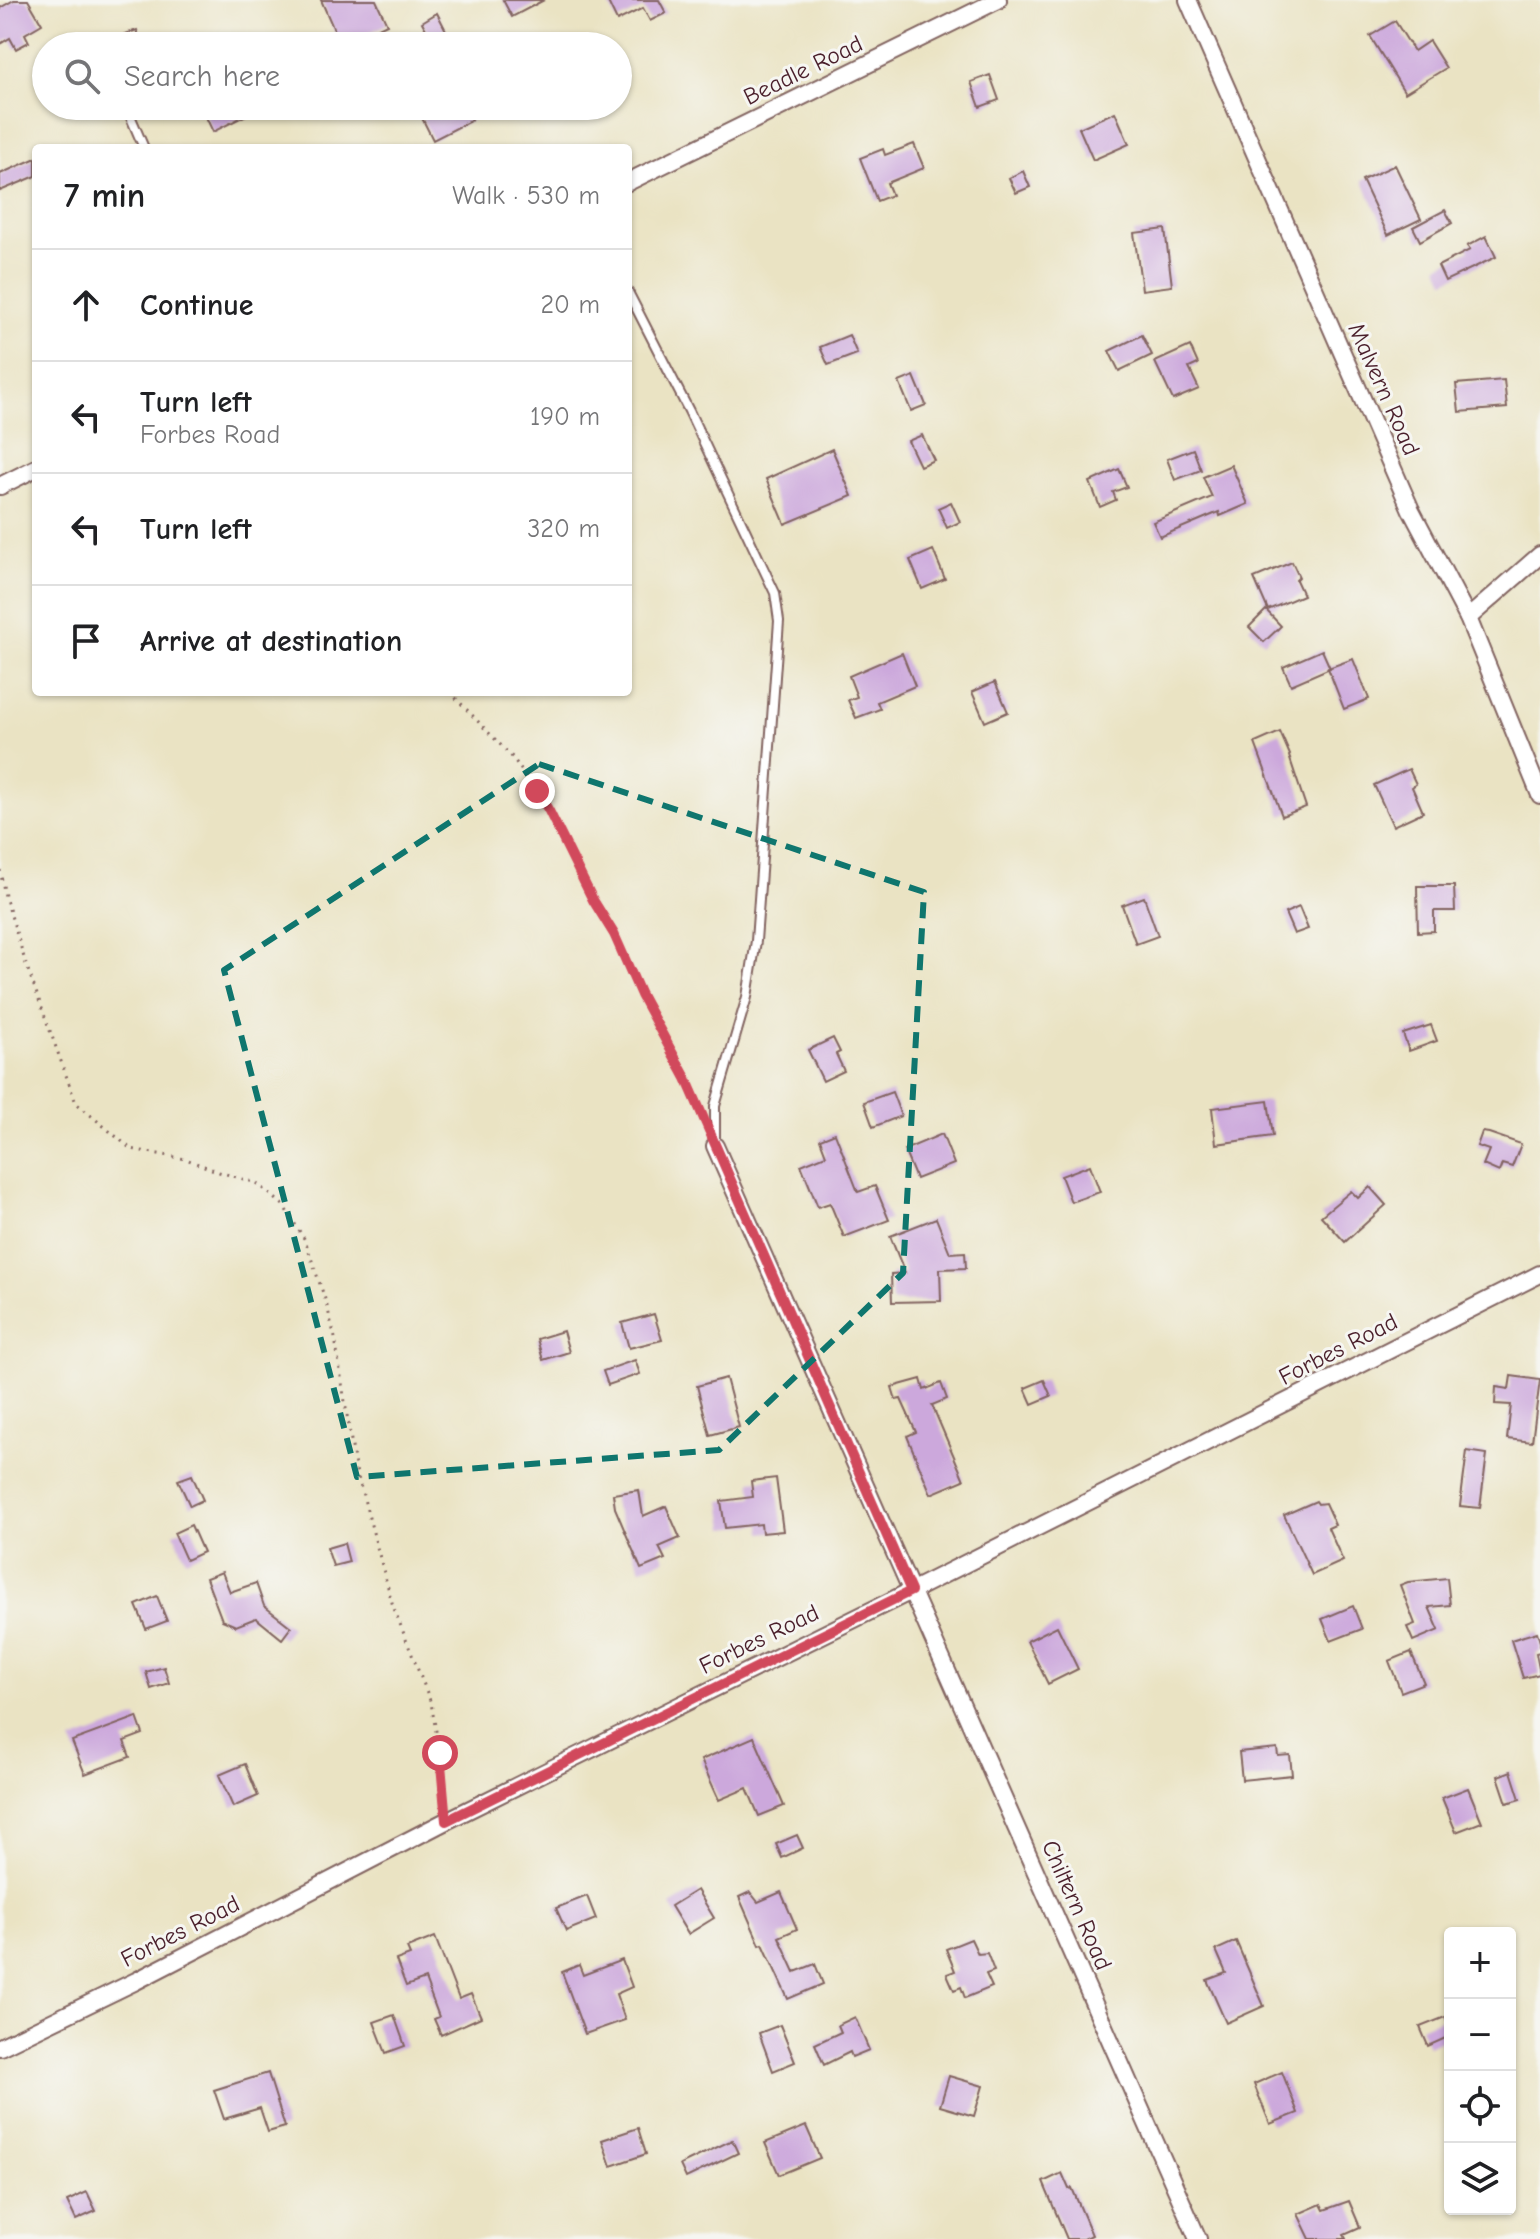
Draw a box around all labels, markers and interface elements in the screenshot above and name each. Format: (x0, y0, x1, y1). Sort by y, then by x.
street label: Beadle Road (739, 29, 867, 111)
search box (32, 32, 632, 120)
icon: search (60, 54, 104, 98)
text: Search here (124, 59, 280, 94)
text: 7 min (64, 176, 145, 216)
text: Walk · 530 m (452, 181, 600, 211)
icon: ahead (64, 283, 108, 327)
text: Continue (140, 288, 254, 323)
text: 20 m (540, 290, 600, 320)
street label: Malvern Road (1342, 318, 1426, 460)
text: Turn left (140, 385, 252, 420)
icon: left (64, 395, 108, 439)
text: 190 m (530, 402, 600, 432)
text: Forbes Road (140, 420, 280, 450)
icon: left (64, 507, 108, 551)
text: Turn left (140, 512, 252, 547)
text: 320 m (527, 514, 600, 544)
icon: arrive (64, 619, 108, 663)
text: Arrive at destination (140, 624, 402, 659)
route end (519, 773, 555, 809)
street label: Forbes Road (1274, 1307, 1402, 1391)
street label: Forbes Road (695, 1598, 823, 1680)
route start (422, 1735, 458, 1771)
street label: Chiltern Road (1036, 1836, 1118, 1974)
street label: Forbes Road (116, 1889, 244, 1973)
map controls (1444, 1927, 1516, 2215)
button: + (1444, 1927, 1516, 1999)
button: − (1444, 1999, 1516, 2071)
button: locate (1444, 2071, 1516, 2143)
button: layers (1444, 2143, 1516, 2215)

